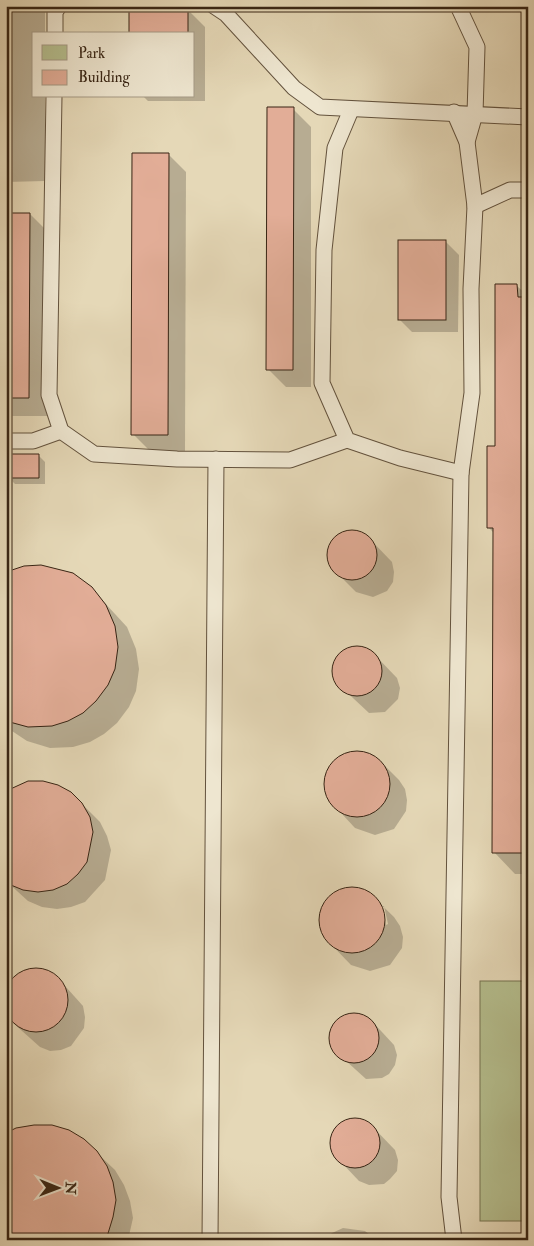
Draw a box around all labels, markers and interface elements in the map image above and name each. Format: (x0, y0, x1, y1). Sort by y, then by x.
legend (32, 32, 195, 98)
text: Park (78, 44, 105, 63)
text: Building (78, 68, 130, 87)
north arrow (32, 1164, 82, 1214)
text: N (62, 1181, 79, 1195)

